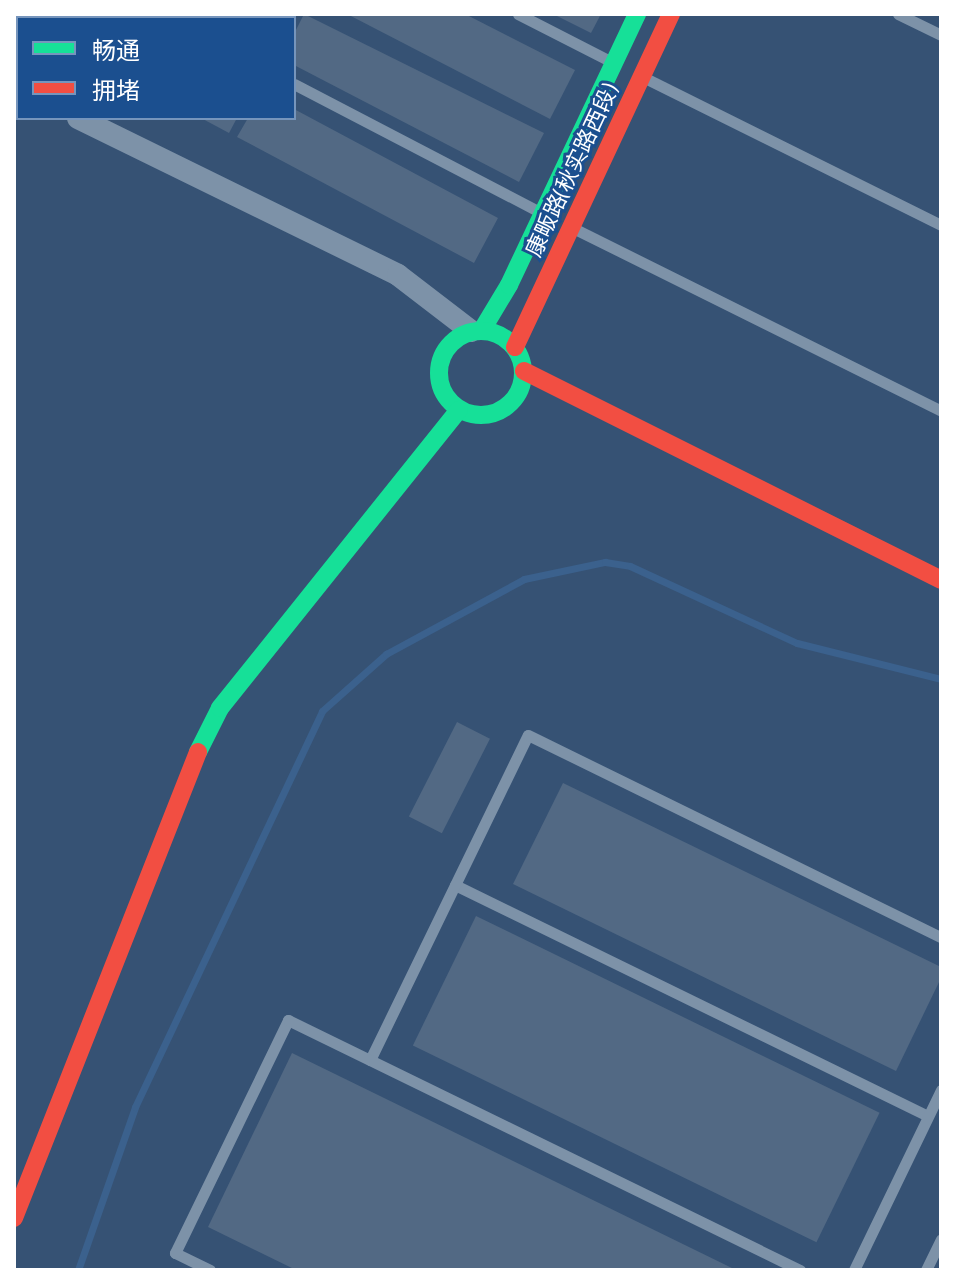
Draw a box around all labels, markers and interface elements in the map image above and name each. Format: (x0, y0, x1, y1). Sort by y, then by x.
legend (16, 16, 296, 120)
text: 畅通 (92, 35, 140, 64)
text: 拥堵 (92, 75, 140, 104)
street label: 康畈路(秋实路西段) (519, 79, 623, 261)

